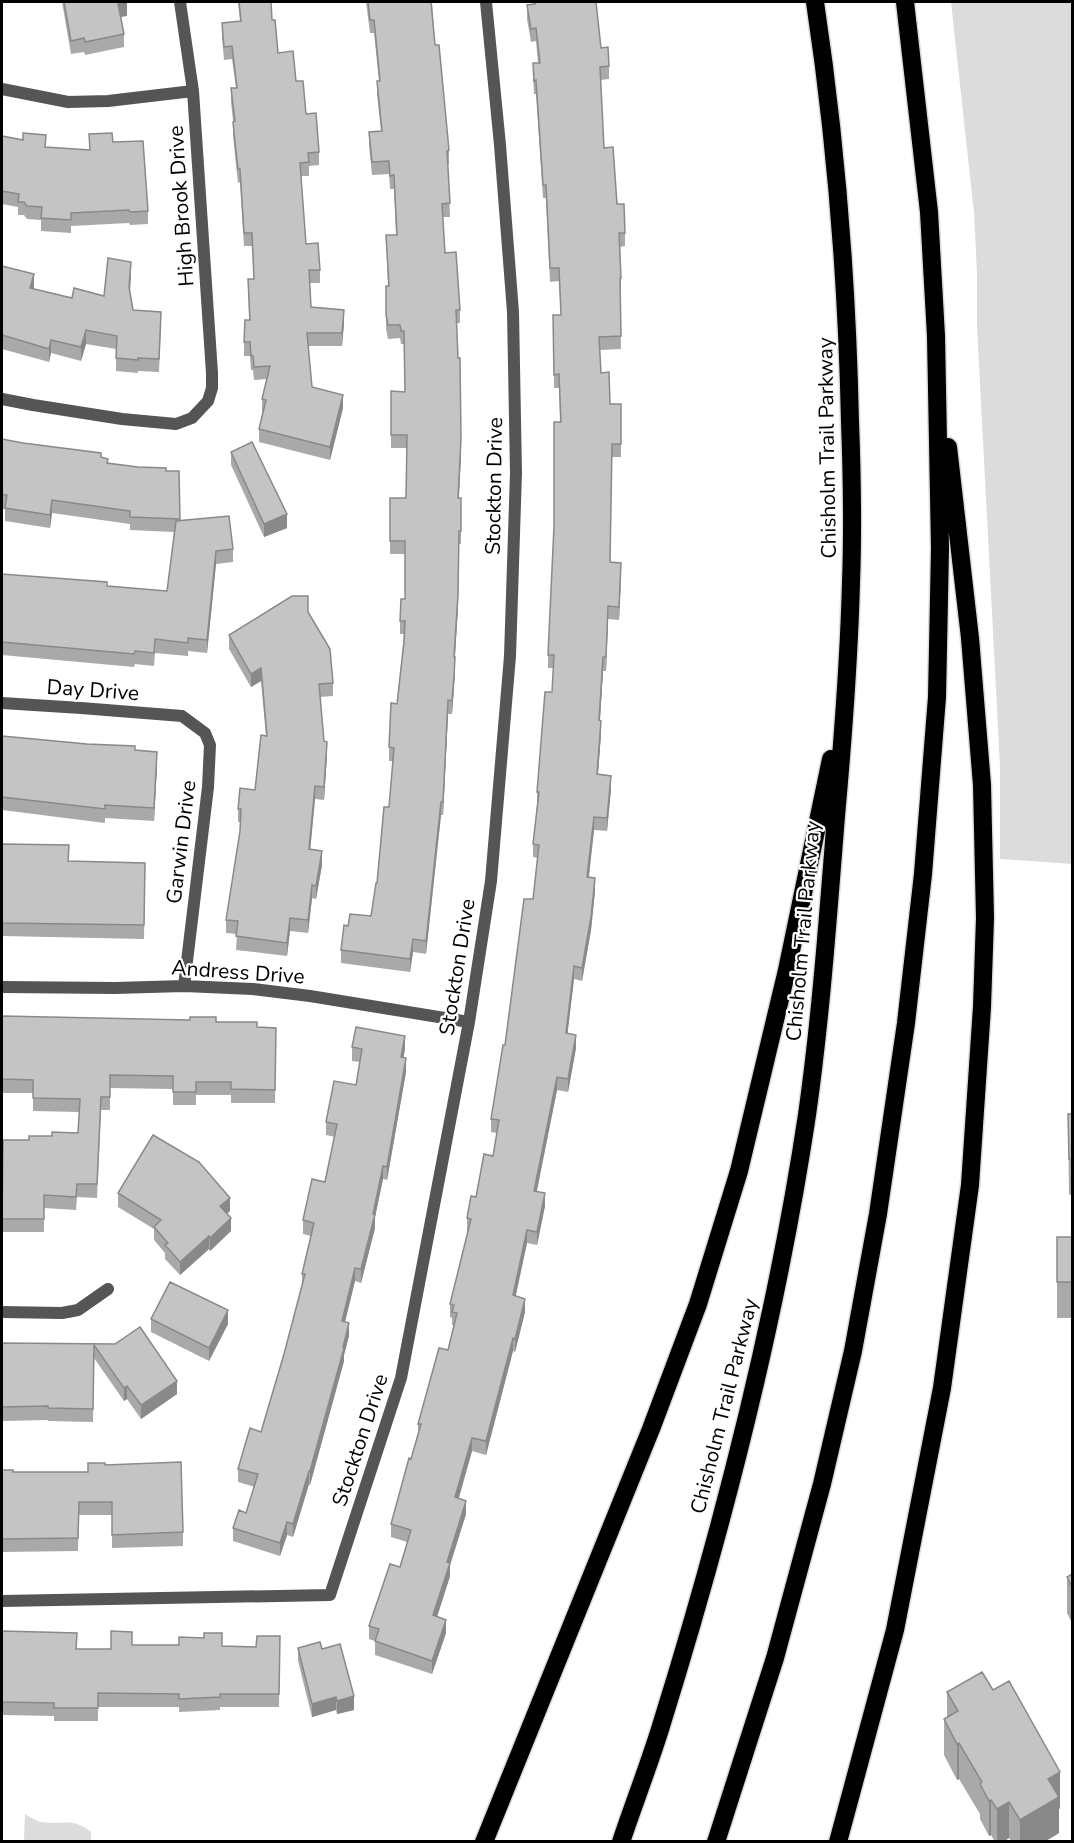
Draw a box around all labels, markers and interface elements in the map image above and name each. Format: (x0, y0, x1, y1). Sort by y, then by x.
street label: High Brook Drive (161, 125, 201, 287)
street label: Chisholm Trail Parkway (811, 337, 843, 559)
street label: Stockton Drive (479, 417, 509, 555)
street label: Day Drive (46, 673, 140, 707)
street label: Garwin Drive (160, 779, 202, 905)
street label: Chisholm Trail Parkway (779, 819, 827, 1042)
street label: Stockton Drive (432, 897, 482, 1037)
street label: Andress Drive (170, 953, 306, 991)
street label: Chisholm Trail Parkway (684, 1295, 764, 1517)
street label: Stockton Drive (325, 1370, 395, 1510)

